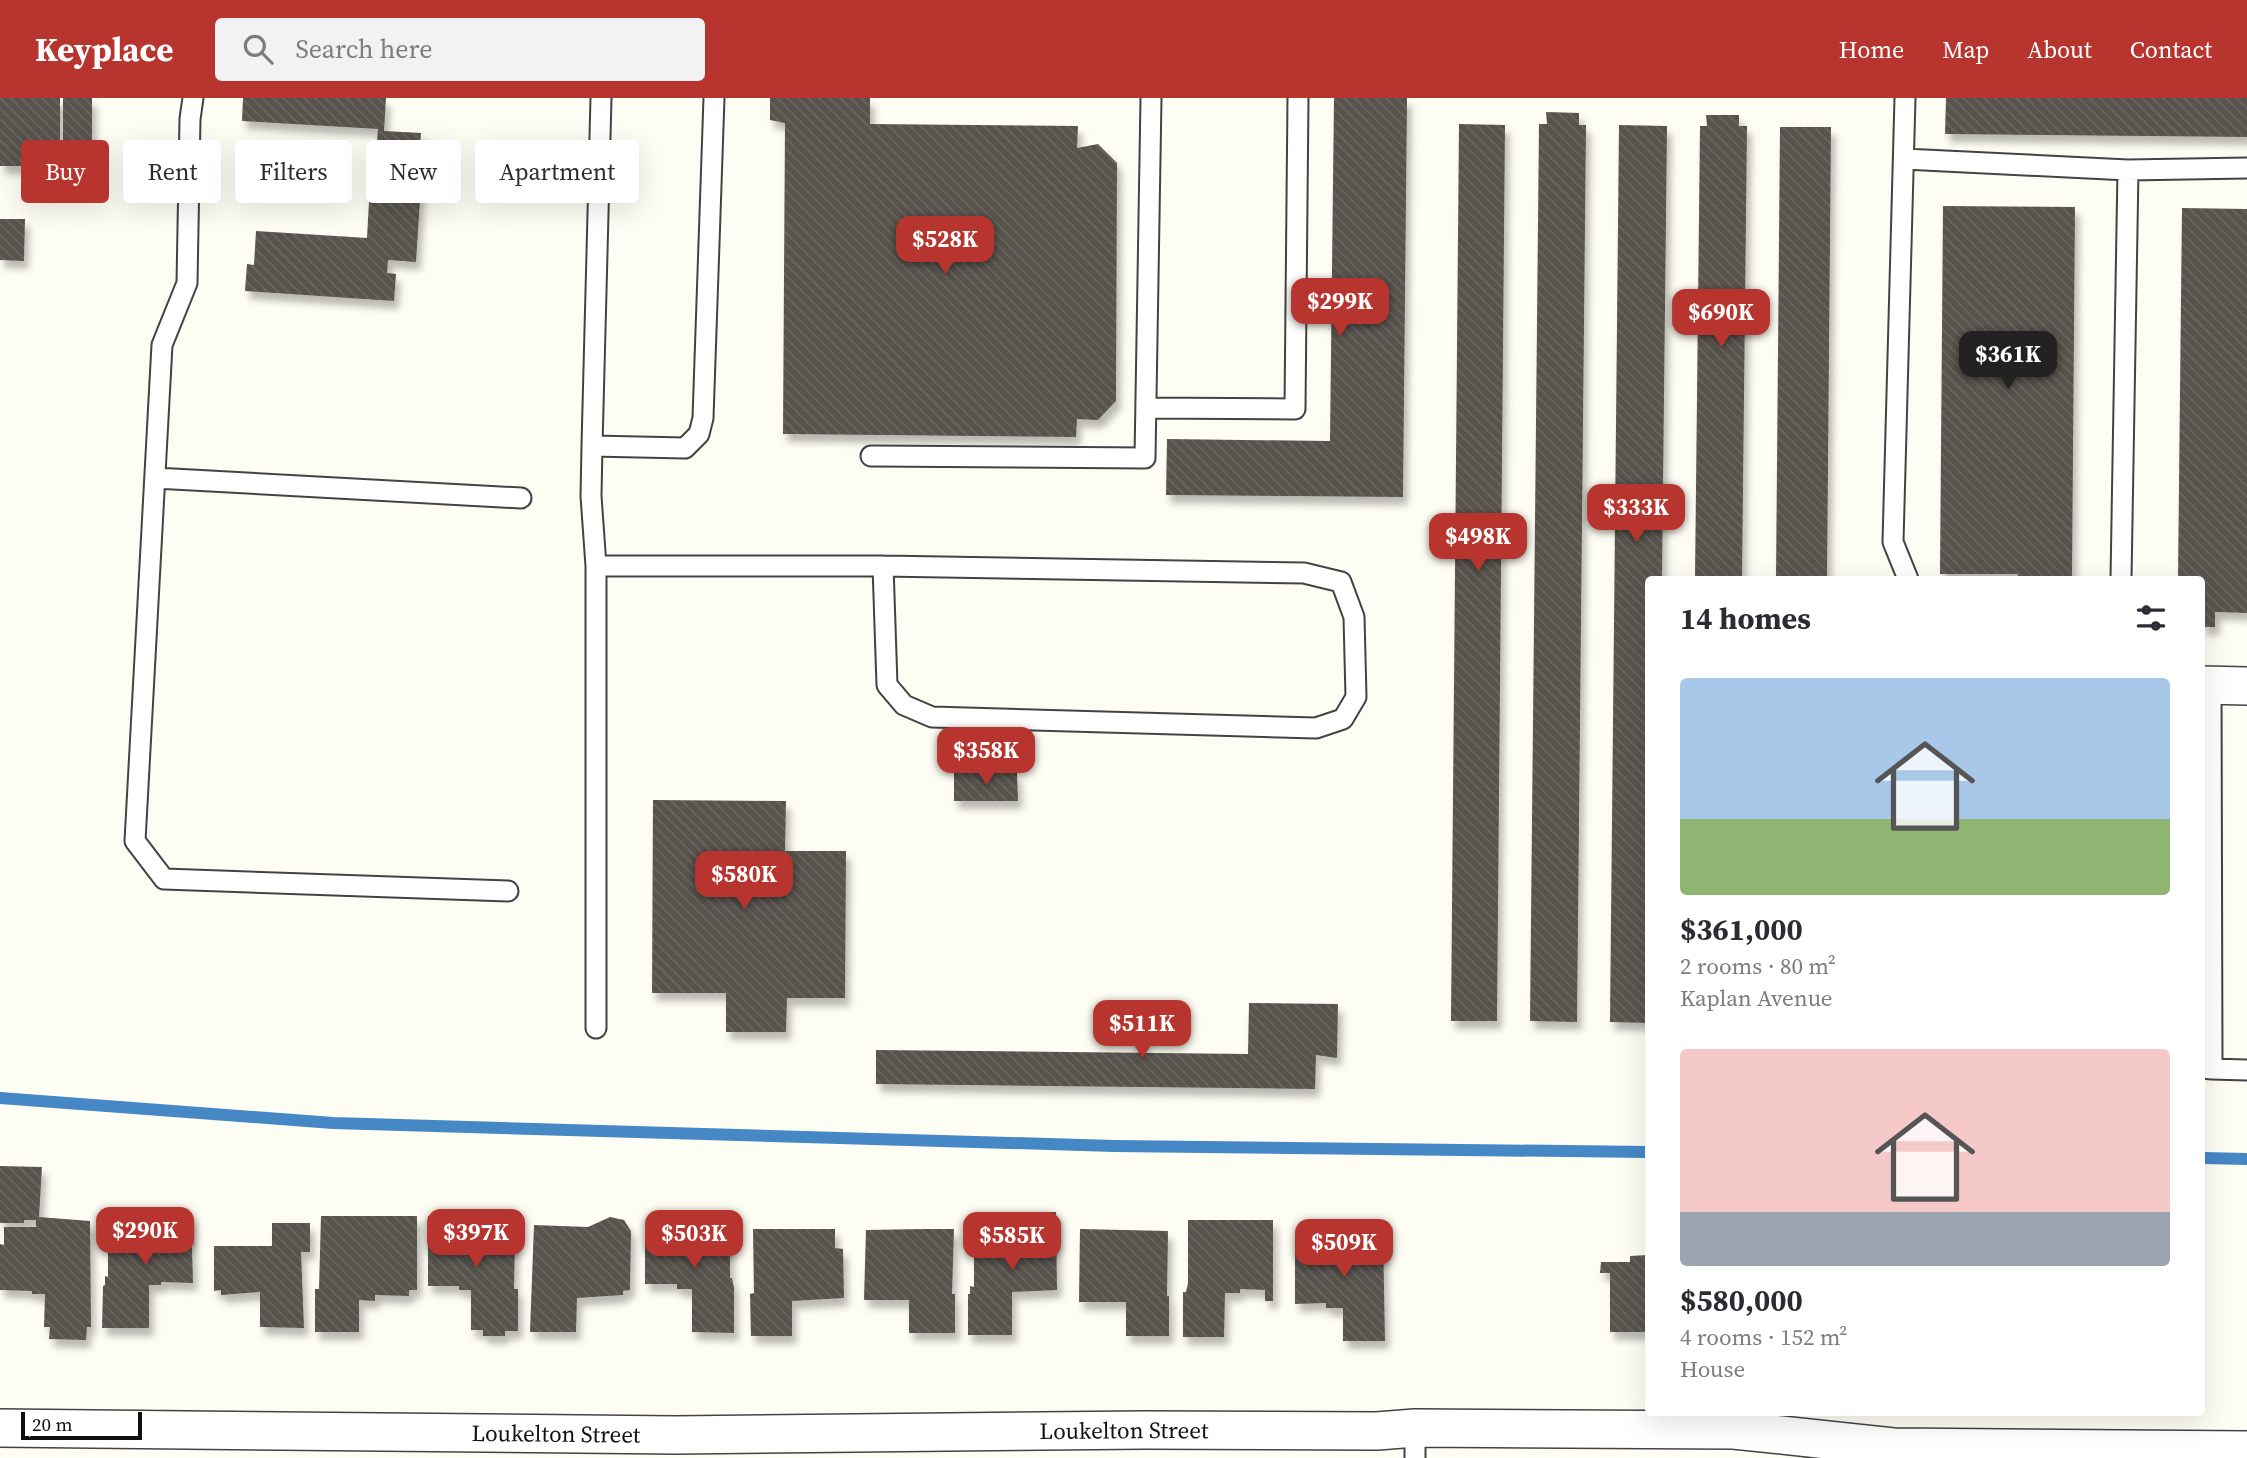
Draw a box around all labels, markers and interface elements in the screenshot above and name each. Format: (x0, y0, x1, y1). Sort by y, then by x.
search box (215, 18, 705, 81)
text: Keyplace (35, 27, 173, 72)
icon: search (239, 30, 277, 68)
text: Search here (295, 31, 433, 67)
text: Home (1839, 33, 1904, 66)
text: Map (1942, 33, 1989, 66)
text: About (2027, 33, 2092, 66)
text: Contact (2130, 33, 2212, 66)
chip: Buy (21, 140, 109, 203)
chip: Rent (123, 140, 221, 203)
chip: Filters (235, 140, 352, 203)
chip: New (366, 140, 461, 203)
chip: Apartment (475, 140, 639, 203)
pin: $528K (896, 216, 994, 276)
text: $528K (912, 223, 978, 255)
pin: $299K (1291, 278, 1389, 338)
text: $299K (1307, 285, 1373, 317)
pin: $690K (1672, 289, 1770, 349)
text: $690K (1688, 296, 1754, 328)
pin: $361K (1959, 331, 2057, 391)
text: $361K (1975, 338, 2041, 370)
pin: $333K (1587, 484, 1685, 544)
text: $333K (1603, 491, 1669, 523)
pin: $498K (1429, 514, 1527, 573)
text: $498K (1445, 520, 1511, 552)
text: 14 homes (1680, 598, 1811, 639)
icon: filters (2132, 599, 2170, 637)
icon: home (1862, 723, 1988, 849)
pin: $358K (937, 728, 1035, 787)
text: $358K (953, 734, 1019, 766)
pin: $580K (695, 852, 793, 911)
text: $580K (711, 858, 777, 890)
text: $361,000 (1680, 909, 1803, 950)
text: 2 rooms · 80 m² (1680, 950, 1836, 982)
text: Kaplan Avenue (1680, 982, 1833, 1014)
pin: $511K (1093, 1000, 1191, 1060)
text: $511K (1109, 1007, 1175, 1039)
icon: home (1862, 1094, 1988, 1220)
pin: $290K (96, 1208, 194, 1267)
pin: $397K (427, 1210, 525, 1269)
pin: $503K (645, 1210, 743, 1270)
pin: $585K (963, 1212, 1061, 1272)
text: $290K (112, 1214, 178, 1246)
text: $397K (443, 1216, 509, 1248)
text: $503K (661, 1217, 727, 1249)
text: $585K (979, 1219, 1045, 1251)
pin: $509K (1295, 1220, 1393, 1279)
text: $509K (1311, 1226, 1377, 1258)
text: $580,000 (1680, 1280, 1803, 1321)
text: 4 rooms · 152 m² (1680, 1321, 1847, 1353)
text: House (1680, 1353, 1745, 1385)
scale bar (21, 1409, 142, 1441)
text: 20 m (32, 1411, 73, 1437)
street label: Loukelton Street (1039, 1414, 1209, 1447)
street label: Loukelton Street (471, 1417, 641, 1451)

